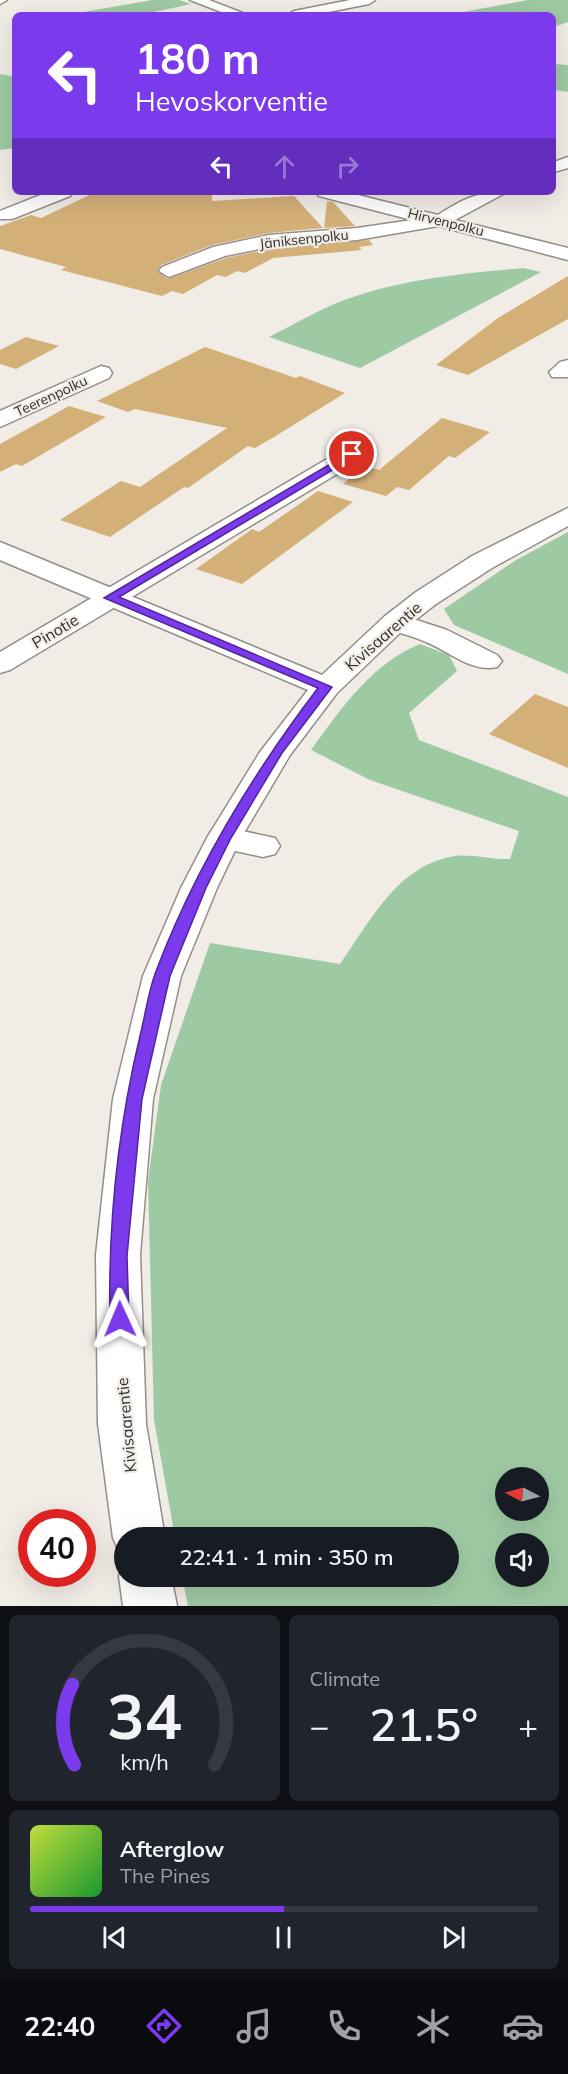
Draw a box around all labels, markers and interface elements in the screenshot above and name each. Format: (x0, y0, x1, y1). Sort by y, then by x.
text: 180 m (135, 32, 260, 85)
icon: left (36, 36, 114, 114)
text: Hevoskorventie (135, 84, 328, 118)
icon: left (205, 150, 238, 183)
icon: ahead (268, 150, 301, 183)
icon: right (331, 150, 364, 183)
street label: Hirvenpolku (406, 204, 486, 240)
street label: Jäniksenpolku (259, 225, 349, 253)
street label: Teerenpolku (12, 371, 90, 421)
pin (326, 428, 377, 479)
icon: arrive (335, 437, 368, 470)
street label: Kivisaarentie (340, 597, 426, 675)
street label: Pinotie (28, 609, 82, 653)
position arrow (88, 1287, 152, 1351)
street label: Kivisaarentie (112, 1377, 140, 1473)
north arrow (495, 1467, 549, 1521)
map controls (495, 1467, 549, 1587)
speed limit sign: 40 (18, 1509, 96, 1587)
button: sound (495, 1533, 549, 1587)
text: 22:41 · 1 min · 350 m (179, 1543, 394, 1571)
text: Climate (310, 1666, 380, 1691)
text: 34 (107, 1676, 182, 1755)
text: 21.5° (369, 1696, 478, 1752)
text: − (310, 1705, 329, 1746)
text: + (518, 1705, 538, 1746)
text: km/h (120, 1748, 168, 1775)
text: Afterglow (120, 1835, 224, 1863)
text: The Pines (120, 1863, 210, 1888)
icon: previous (98, 1921, 131, 1954)
icon: pause (267, 1921, 300, 1954)
icon: next (437, 1921, 470, 1954)
icon: directions (143, 2005, 185, 2047)
icon: music (233, 2005, 275, 2047)
icon: phone (323, 2005, 365, 2047)
icon: climate (412, 2005, 454, 2047)
icon: car (502, 2005, 544, 2047)
text: 22:40 (24, 2009, 95, 2043)

